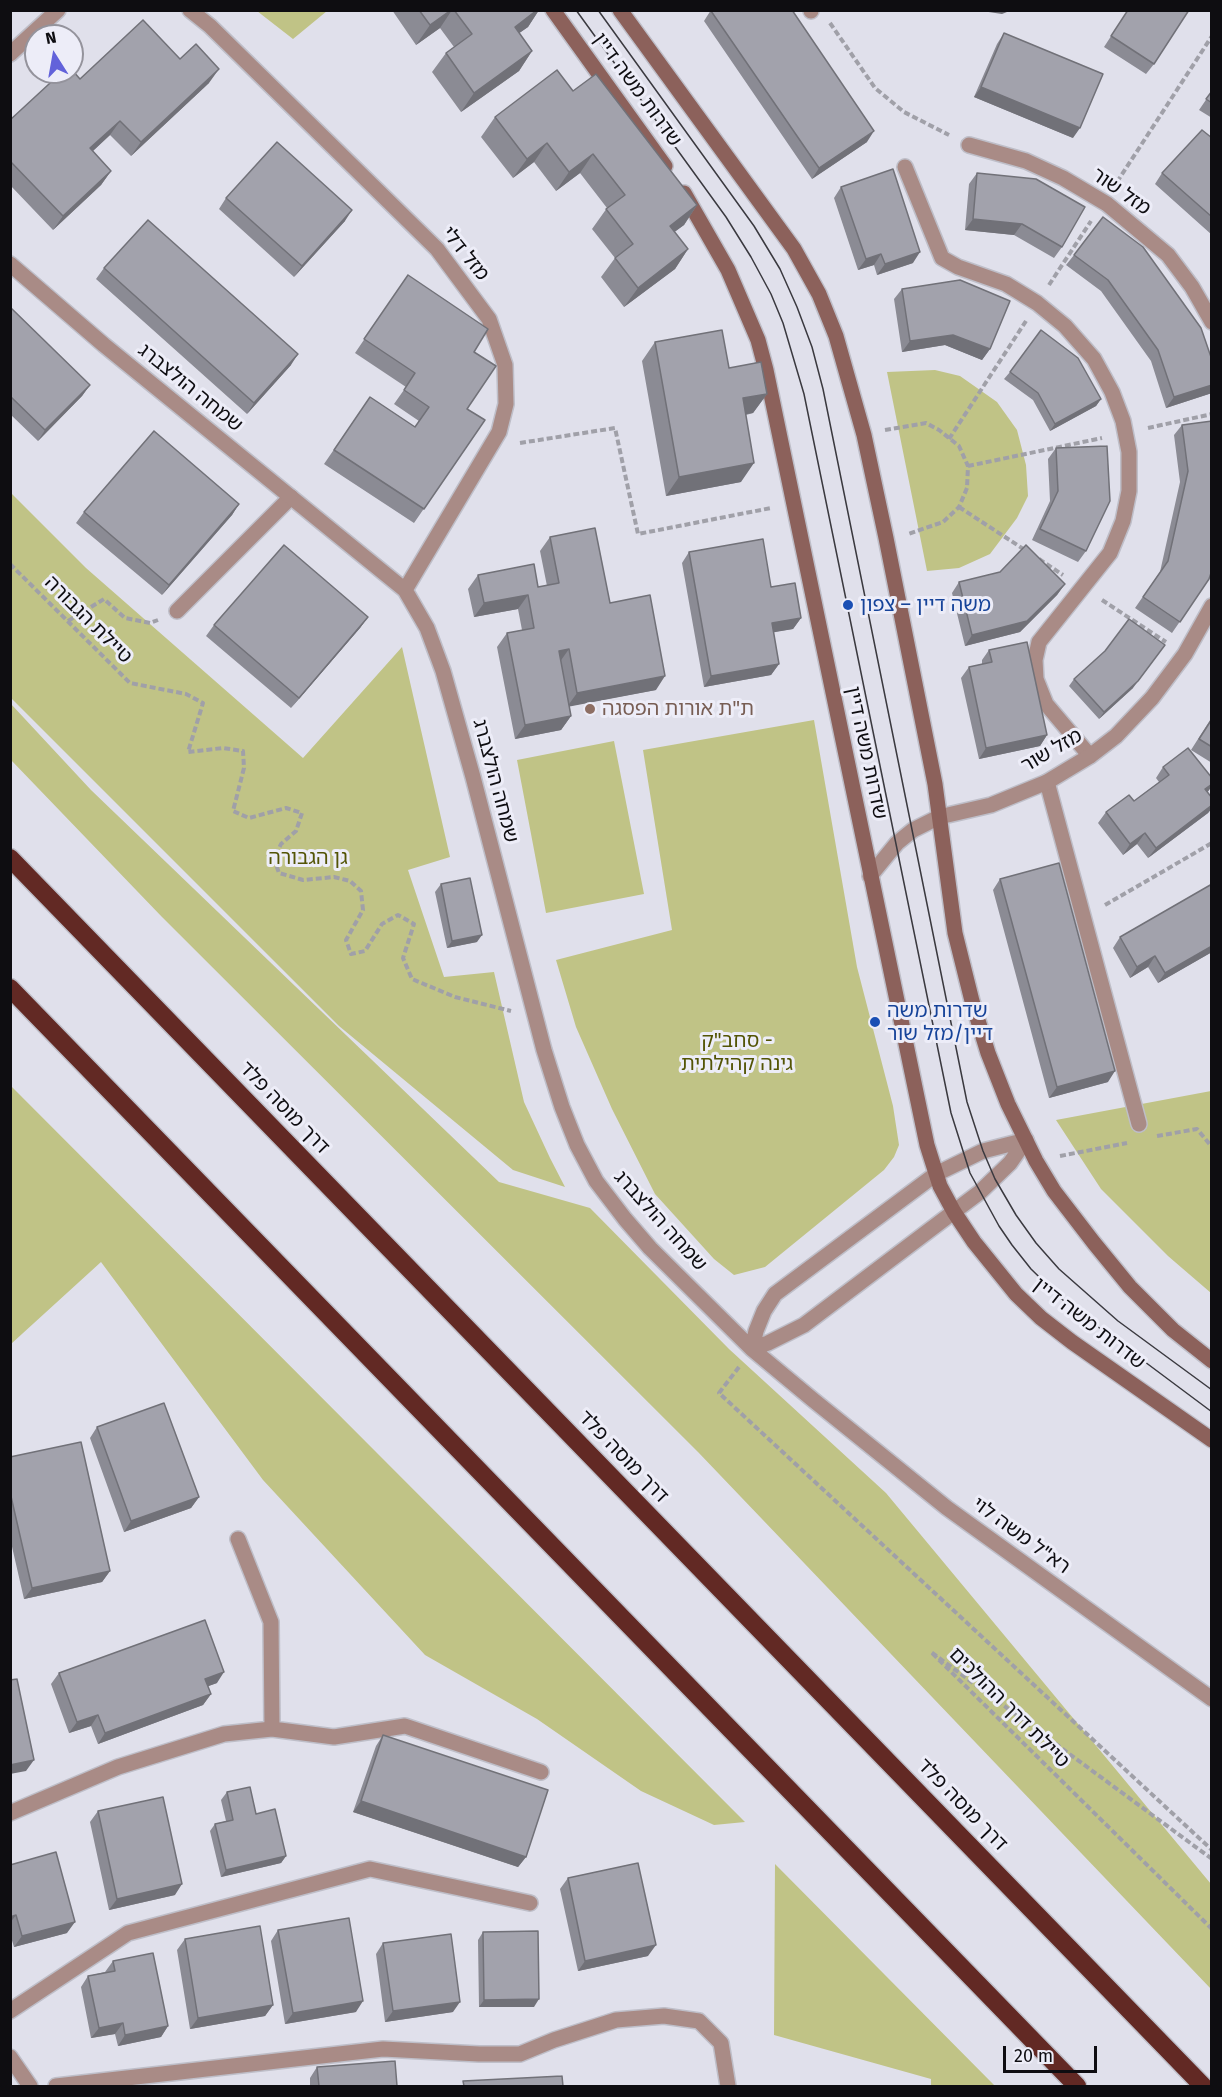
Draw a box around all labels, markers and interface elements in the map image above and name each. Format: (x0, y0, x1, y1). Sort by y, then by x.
north arrow (24, 24, 84, 84)
text: N (44, 27, 58, 48)
street label: שדרות משה דיין (588, 28, 686, 152)
street label: מזל שור (1087, 163, 1155, 221)
street label: מזל דלי (436, 222, 494, 286)
street label: שמחה הולצברג (133, 339, 247, 437)
street label: טיילת הגבורה (39, 571, 137, 669)
place label: משה דיין – צפון (860, 593, 991, 617)
marker: משה דיין – צפון (841, 598, 855, 612)
street label: שדרות משה דיין (840, 684, 892, 822)
place label: ת"ת אורות הפסגה (602, 697, 754, 721)
marker: ת"ת אורות הפסגה (583, 702, 597, 716)
street label: שמחה הולצברג (467, 716, 523, 846)
street label: מזל שור (1017, 724, 1087, 778)
park label: גן הגבורה (268, 846, 348, 870)
place label: שדרות משה דיין/מזל שור (887, 999, 993, 1046)
marker: שדרות משה דיין/מזל שור (868, 1015, 882, 1029)
park label: סחב"ק - גינה קהילתית (681, 1029, 793, 1076)
street label: דרך מוסה פלד (234, 1057, 334, 1159)
street label: שמחה הולצברג (608, 1166, 712, 1276)
street label: שדרות משה דיין (1028, 1273, 1150, 1375)
street label: דרך מוסה פלד (573, 1406, 673, 1508)
street label: רא"ל משה לוי (968, 1493, 1074, 1579)
street label: טיילת דרך ההולכים (944, 1643, 1074, 1773)
street label: דרך מוסה פלד (912, 1754, 1012, 1856)
scale bar (1006, 2034, 1100, 2072)
text: 20 m (1014, 2045, 1053, 2067)

